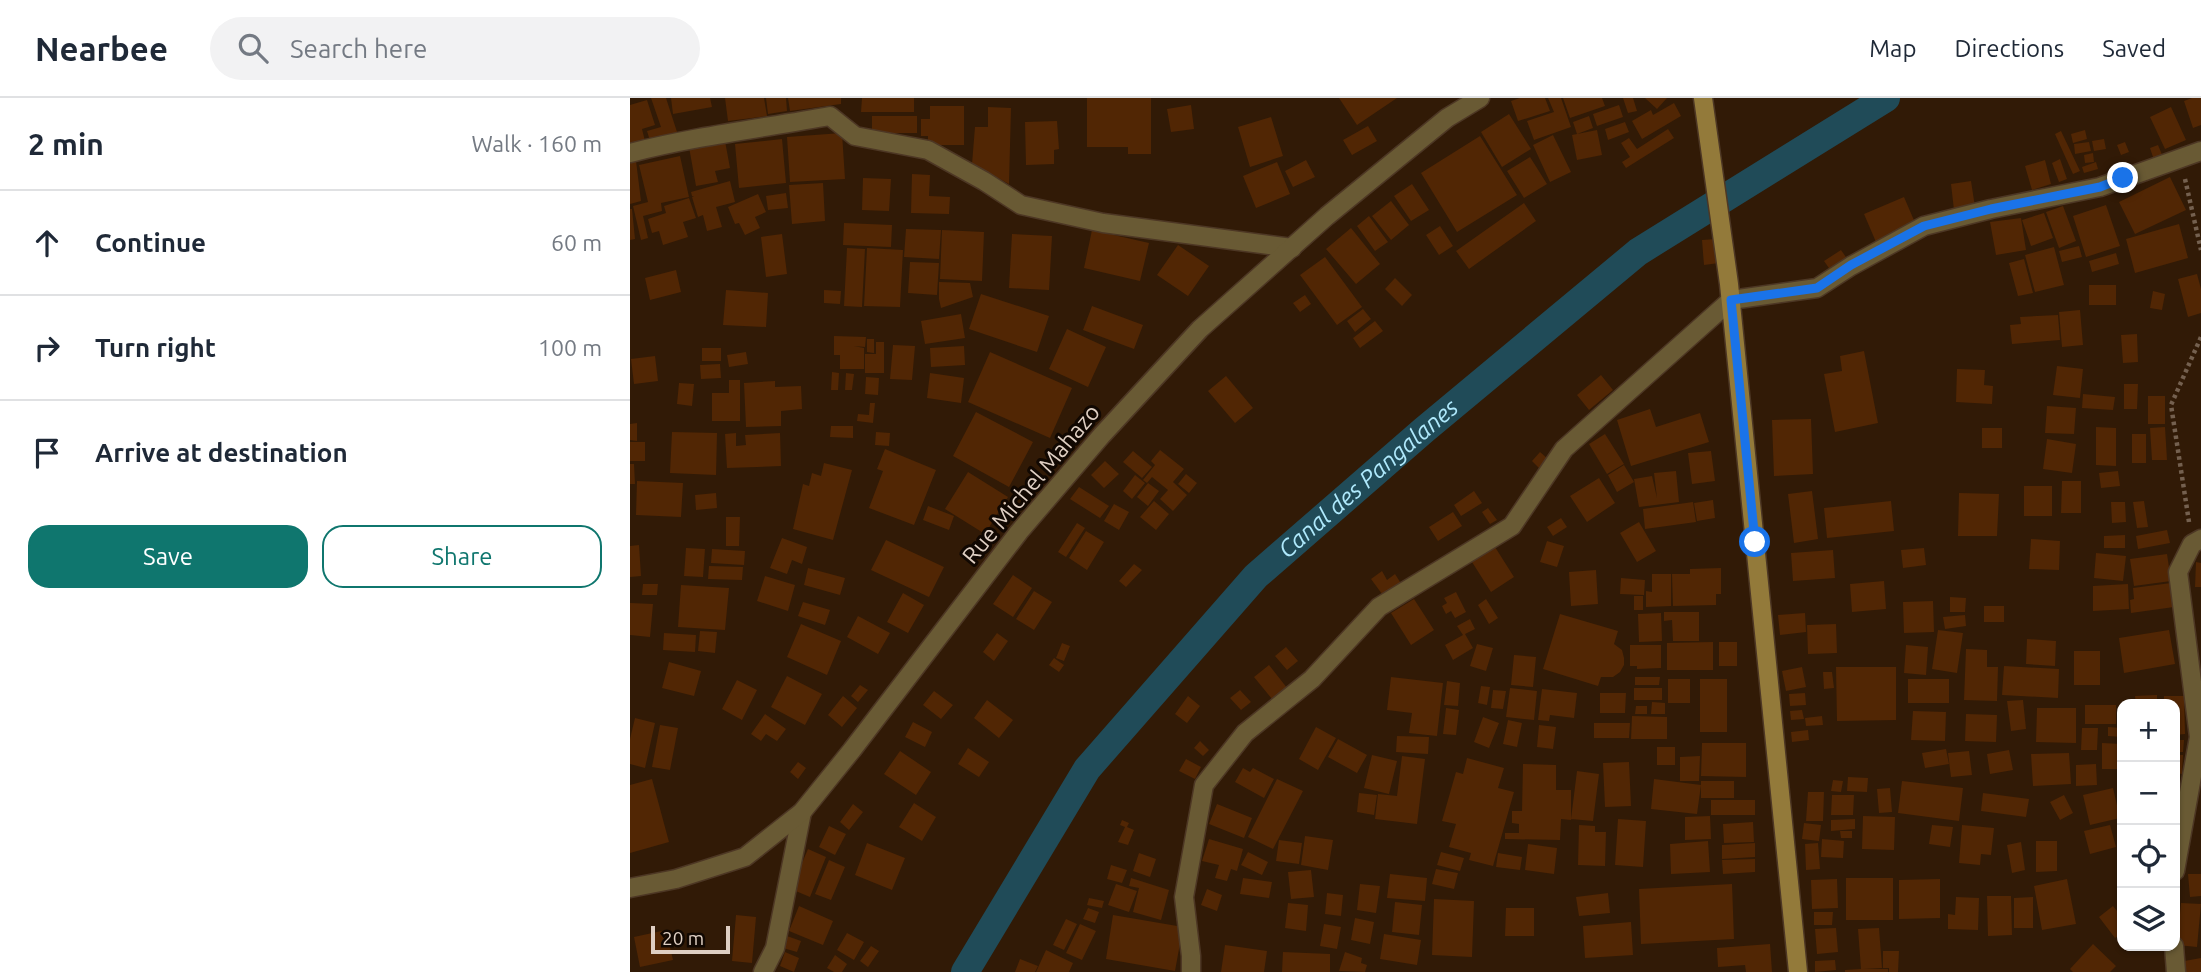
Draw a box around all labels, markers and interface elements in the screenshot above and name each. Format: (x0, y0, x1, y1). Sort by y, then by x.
search box (210, 17, 700, 80)
icon: search (234, 29, 272, 67)
text: Nearbee (35, 30, 168, 67)
text: Search here (290, 34, 427, 63)
text: Map (1869, 35, 1916, 62)
text: Directions (1954, 35, 2064, 62)
text: Saved (2102, 35, 2166, 62)
text: 2 min (28, 127, 104, 161)
text: Walk · 160 m (471, 131, 602, 156)
route end (2107, 162, 2138, 193)
icon: ahead (28, 224, 66, 262)
text: Continue (95, 228, 206, 257)
text: 60 m (551, 230, 602, 255)
icon: right (28, 329, 66, 367)
text: Turn right (95, 333, 216, 362)
text: 100 m (538, 335, 602, 360)
water label: Canal des Pangalanes (1273, 393, 1463, 563)
street label: Rue Michel Mahazo (957, 399, 1104, 568)
icon: arrive (28, 434, 66, 472)
text: Arrive at destination (95, 438, 348, 467)
button: Save (28, 525, 308, 588)
button: Share (322, 525, 602, 588)
route start (1739, 526, 1770, 557)
map controls (2117, 699, 2180, 951)
button: + (2117, 699, 2180, 762)
button: − (2117, 762, 2180, 825)
button: locate (2117, 825, 2180, 888)
button: layers (2117, 888, 2180, 951)
scale bar (651, 923, 730, 955)
text: 20 m (662, 927, 704, 949)

